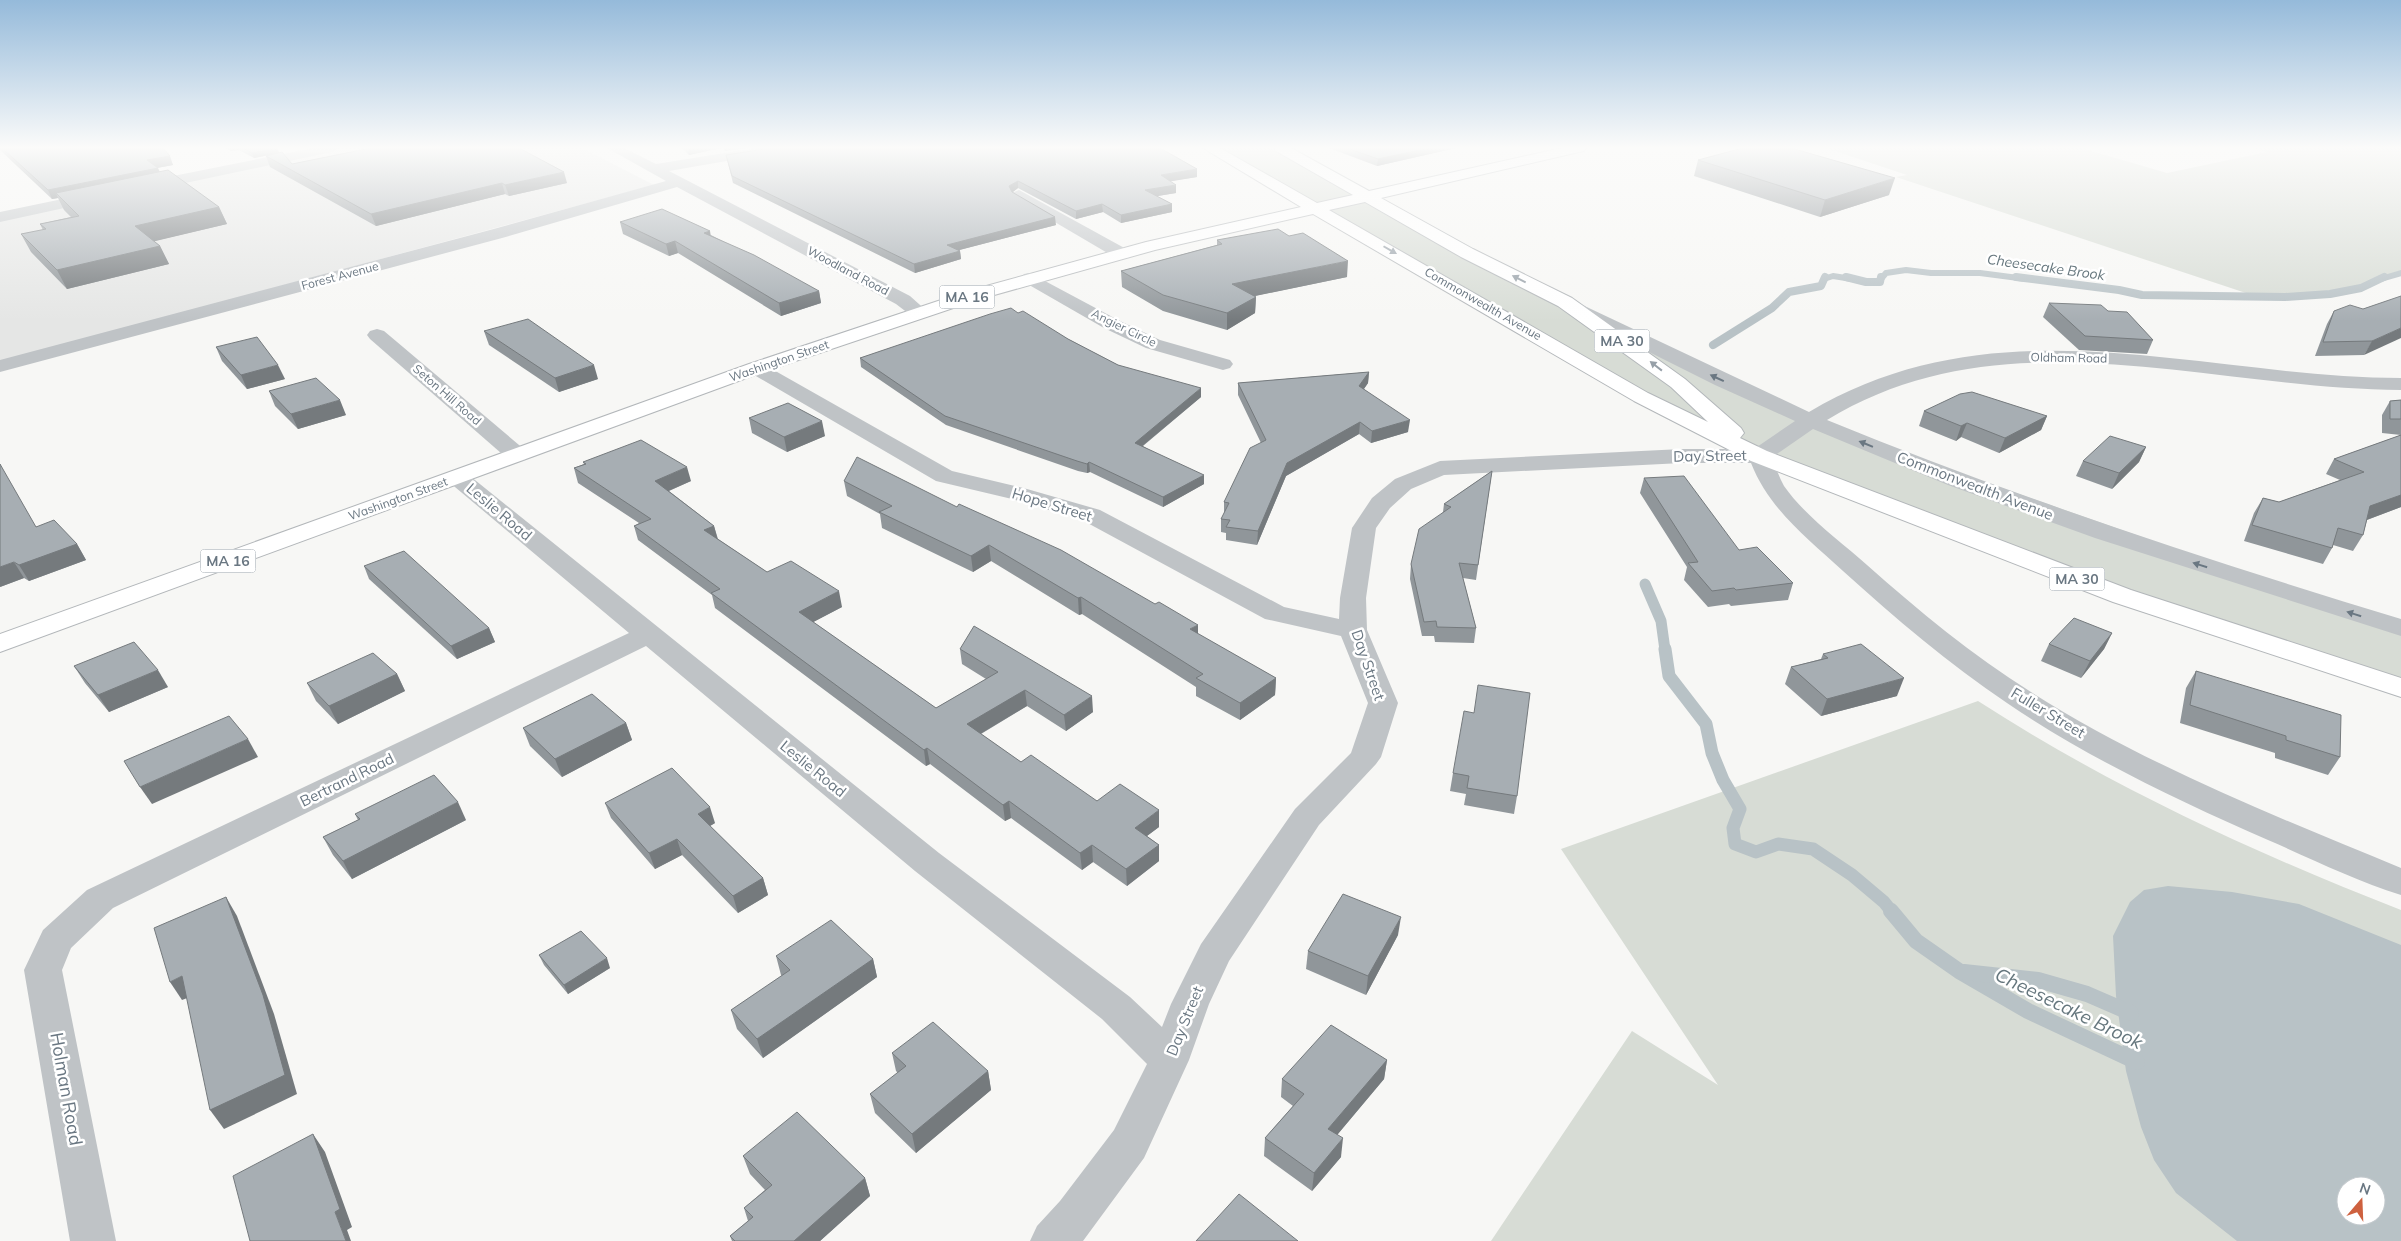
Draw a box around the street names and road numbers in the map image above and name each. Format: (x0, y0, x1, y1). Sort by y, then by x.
street label: Woodland Road (805, 243, 892, 298)
street label: Forest Avenue (300, 258, 380, 293)
street label: Commonwealth Avenue (1422, 264, 1544, 343)
road number: MA 16 (940, 286, 994, 308)
street label: Angier Circle (1089, 305, 1159, 350)
road number: MA 30 (1594, 330, 1650, 352)
street label: Washington Street (727, 336, 831, 385)
street label: Oldham Road (2031, 349, 2107, 366)
street label: Seton Hill Road (410, 361, 485, 428)
street label: Day Street (1673, 445, 1747, 466)
street label: Commonwealth Avenue (1894, 447, 2056, 524)
street label: Washington Street (346, 474, 449, 523)
street label: Leslie Road (463, 479, 536, 545)
street label: Hope Street (1010, 483, 1094, 526)
road number: MA 16 (200, 550, 256, 572)
road number: MA 30 (2050, 568, 2104, 590)
street label: Day Street (1348, 627, 1389, 703)
street label: Fuller Street (2008, 683, 2089, 742)
street label: Leslie Road (776, 736, 850, 801)
street label: Bertrand Road (297, 749, 397, 811)
street label: Day Street (1162, 983, 1207, 1058)
street label: Holman Road (45, 1031, 88, 1147)

